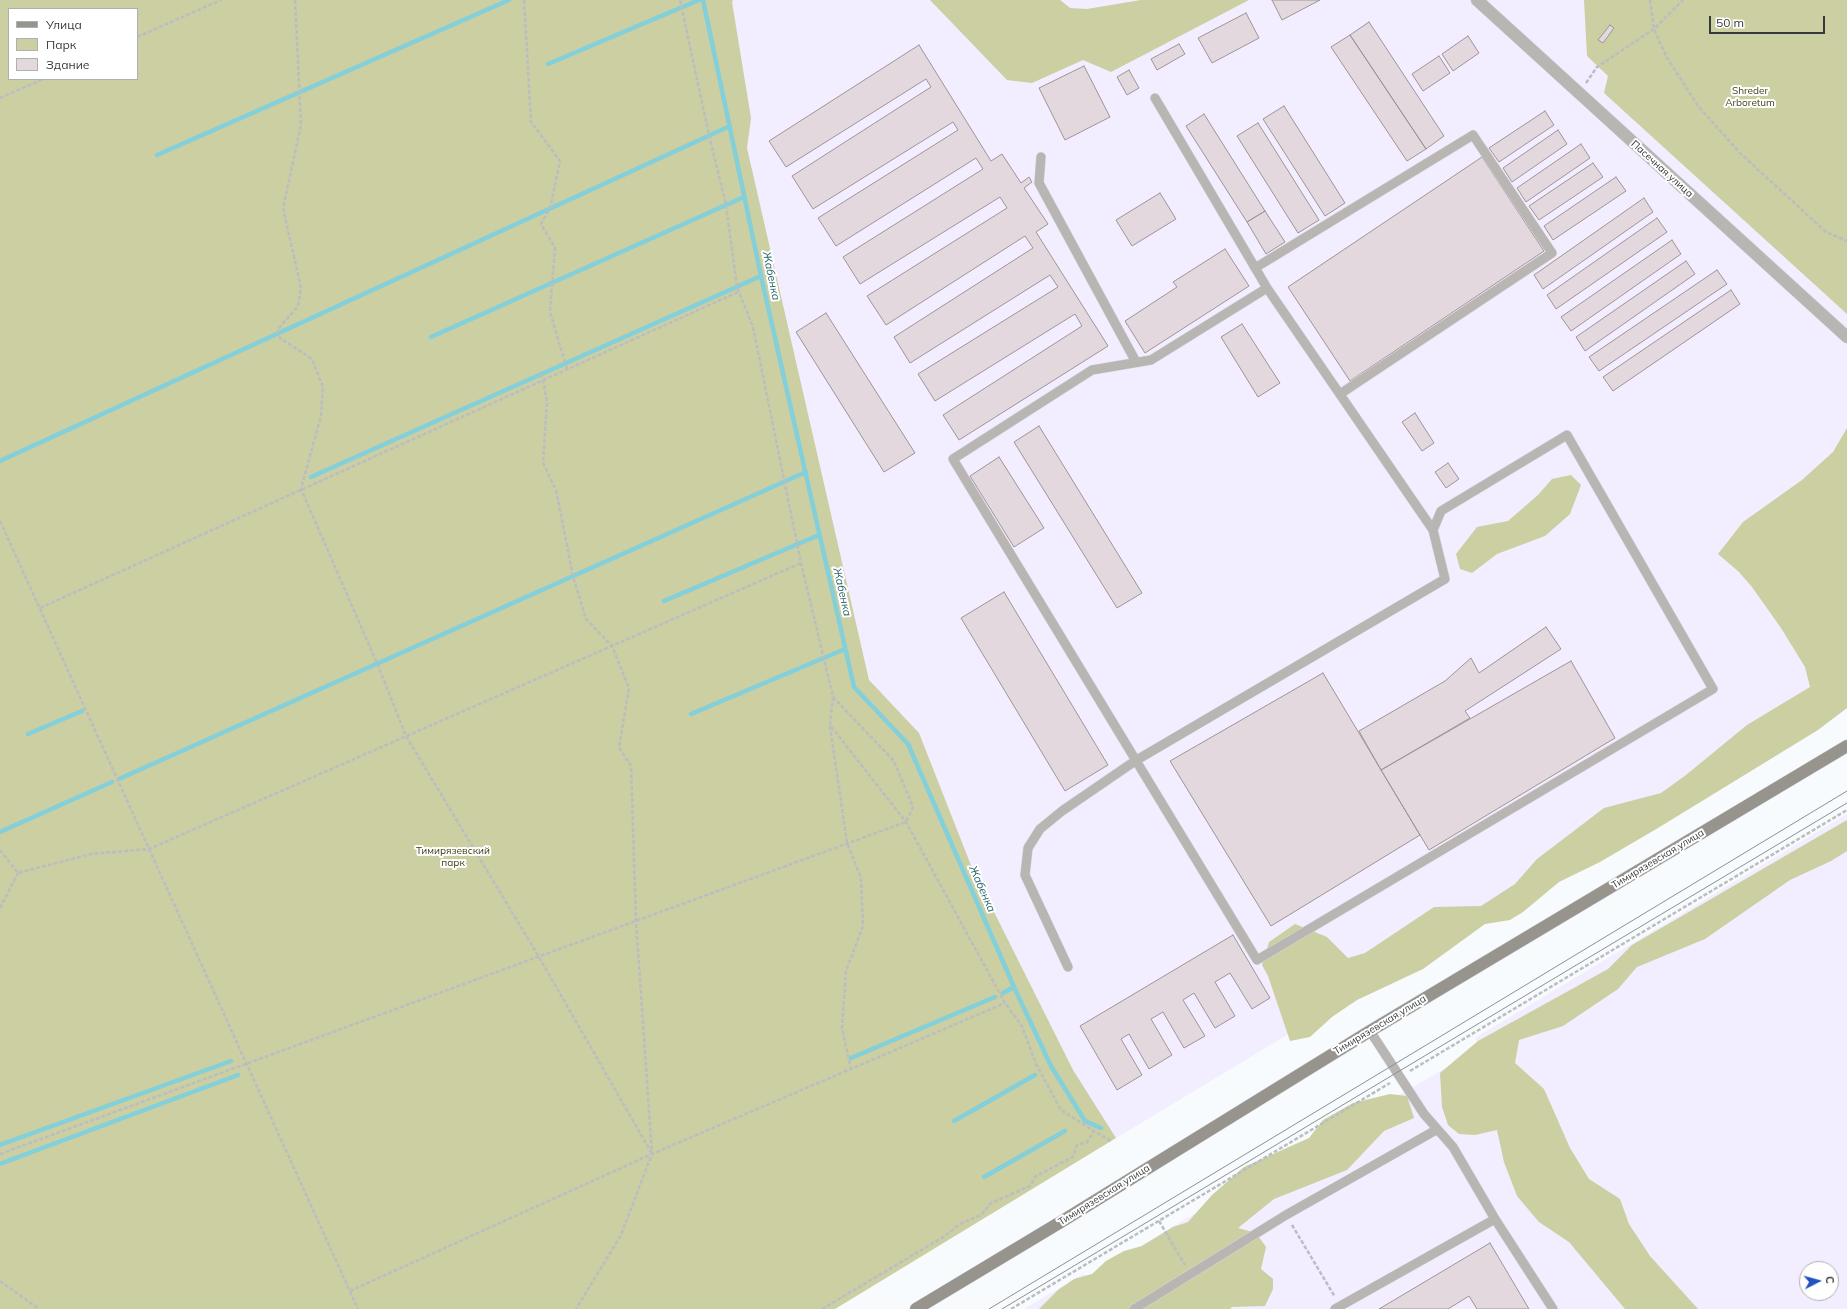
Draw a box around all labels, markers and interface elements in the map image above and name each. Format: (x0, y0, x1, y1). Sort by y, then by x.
legend (8, 8, 138, 80)
scale bar (1711, 8, 1827, 34)
text: 50 m (1716, 15, 1744, 30)
text: Улица (46, 17, 82, 32)
text: Парк (46, 37, 76, 52)
text: Здание (46, 57, 89, 72)
park label: Shreder Arboretum (1725, 85, 1775, 108)
street label: Пасечная улица (1629, 138, 1695, 200)
water label: Жабенка (759, 250, 783, 302)
water label: Жабенка (830, 566, 854, 618)
street label: Тимирязевская улица (1610, 827, 1706, 891)
park label: Тимирязевский парк (416, 845, 490, 868)
water label: Жабенка (966, 864, 998, 914)
street label: Тимирязевская улица (1332, 993, 1428, 1057)
street label: Тимирязевская улица (1056, 1162, 1152, 1228)
north arrow (1799, 1261, 1839, 1301)
text: С (1823, 1275, 1837, 1284)

